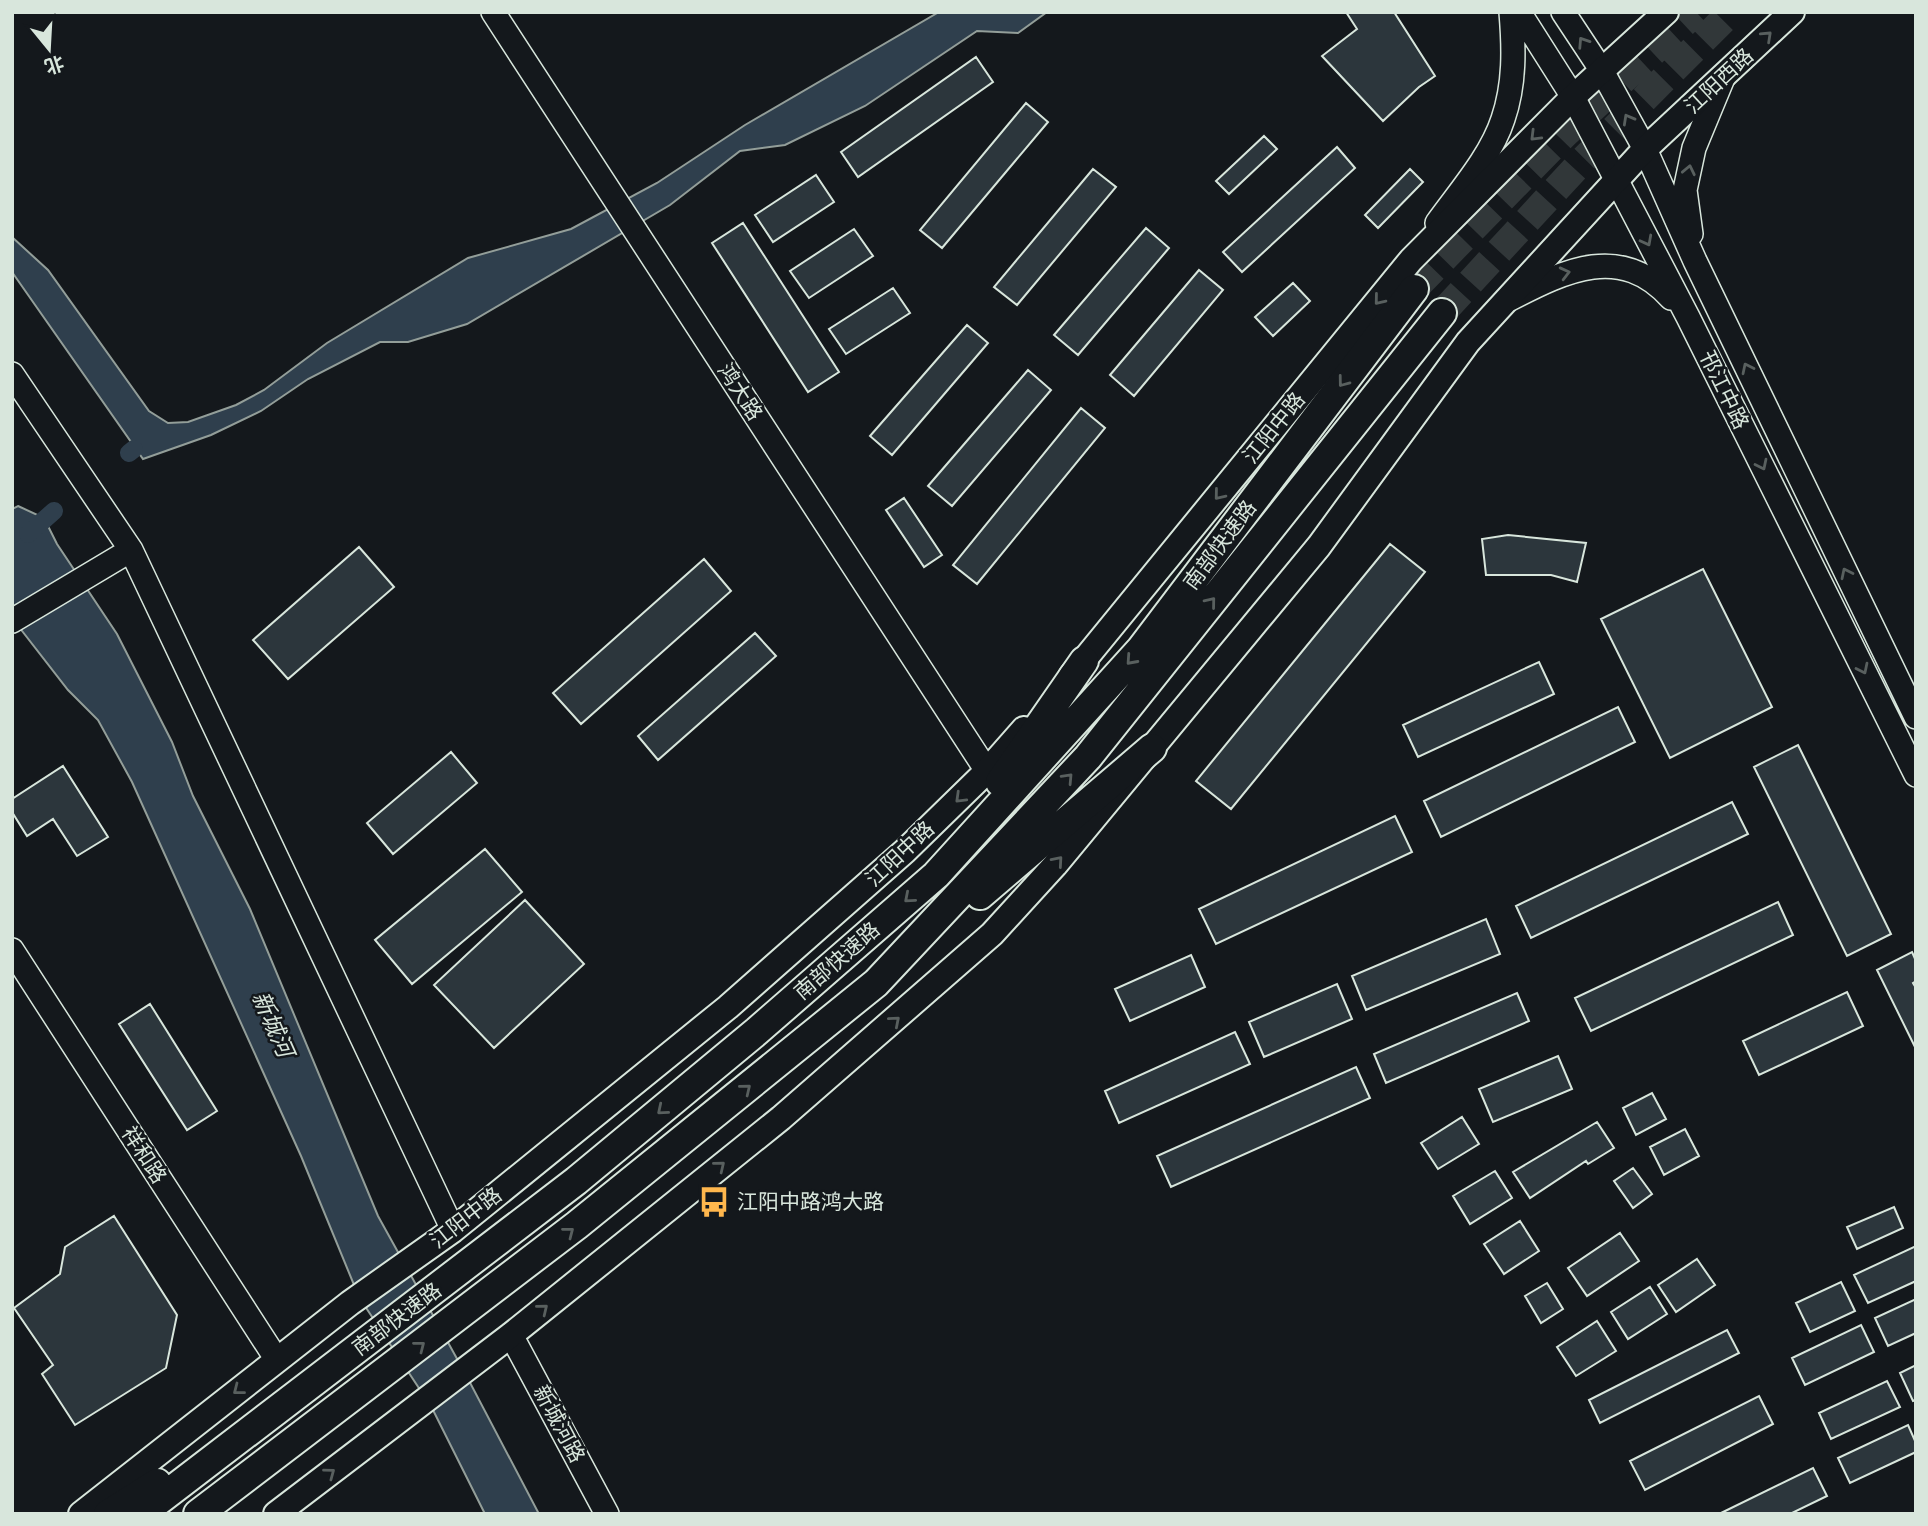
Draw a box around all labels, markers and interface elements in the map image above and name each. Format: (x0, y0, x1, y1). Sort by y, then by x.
north arrow (14, 14, 84, 84)
one-way arrow (1759, 32, 1772, 44)
one-way arrow (1579, 37, 1591, 50)
street label: 江阳西路 (1679, 42, 1757, 118)
text: 北 (42, 52, 67, 80)
one-way arrow (1623, 113, 1636, 126)
one-way arrow (1531, 127, 1544, 140)
one-way arrow (1681, 164, 1696, 176)
one-way arrow (1639, 234, 1653, 246)
one-way arrow (1559, 267, 1571, 281)
one-way arrow (1375, 292, 1387, 305)
street label: 邗江中路 (1696, 346, 1755, 433)
street label: 鸿大路 (714, 358, 769, 424)
one-way arrow (1741, 363, 1755, 375)
one-way arrow (1339, 374, 1352, 387)
street label: 江阳中路 (1237, 387, 1309, 468)
one-way arrow (1753, 458, 1767, 470)
one-way arrow (1215, 487, 1227, 500)
street label: 南部快速路 (1177, 495, 1260, 594)
one-way arrow (1840, 568, 1854, 580)
one-way arrow (1203, 598, 1216, 610)
one-way arrow (1126, 652, 1139, 665)
one-way arrow (1855, 662, 1869, 674)
one-way arrow (1059, 774, 1072, 787)
one-way arrow (955, 790, 968, 803)
street label: 江阳中路 (860, 815, 938, 891)
one-way arrow (1050, 857, 1062, 870)
one-way arrow (904, 890, 917, 902)
street label: 南部快速路 (788, 916, 884, 1004)
water label: 新城河 (247, 986, 302, 1064)
one-way arrow (887, 1017, 900, 1029)
one-way arrow (737, 1085, 750, 1097)
one-way arrow (657, 1102, 670, 1114)
street label: 祥和路 (118, 1121, 173, 1187)
one-way arrow (712, 1162, 725, 1174)
street label: 江阳中路 (424, 1181, 506, 1253)
bus stop icon: 江阳中路鸿大路 (697, 1185, 731, 1219)
place label: 江阳中路鸿大路 (737, 1188, 884, 1213)
one-way arrow (561, 1227, 573, 1240)
street label: 南部快速路 (347, 1276, 446, 1359)
one-way arrow (536, 1304, 548, 1317)
one-way arrow (412, 1342, 425, 1355)
street label: 新城河路 (530, 1380, 591, 1466)
one-way arrow (233, 1382, 245, 1395)
one-way arrow (322, 1468, 335, 1481)

